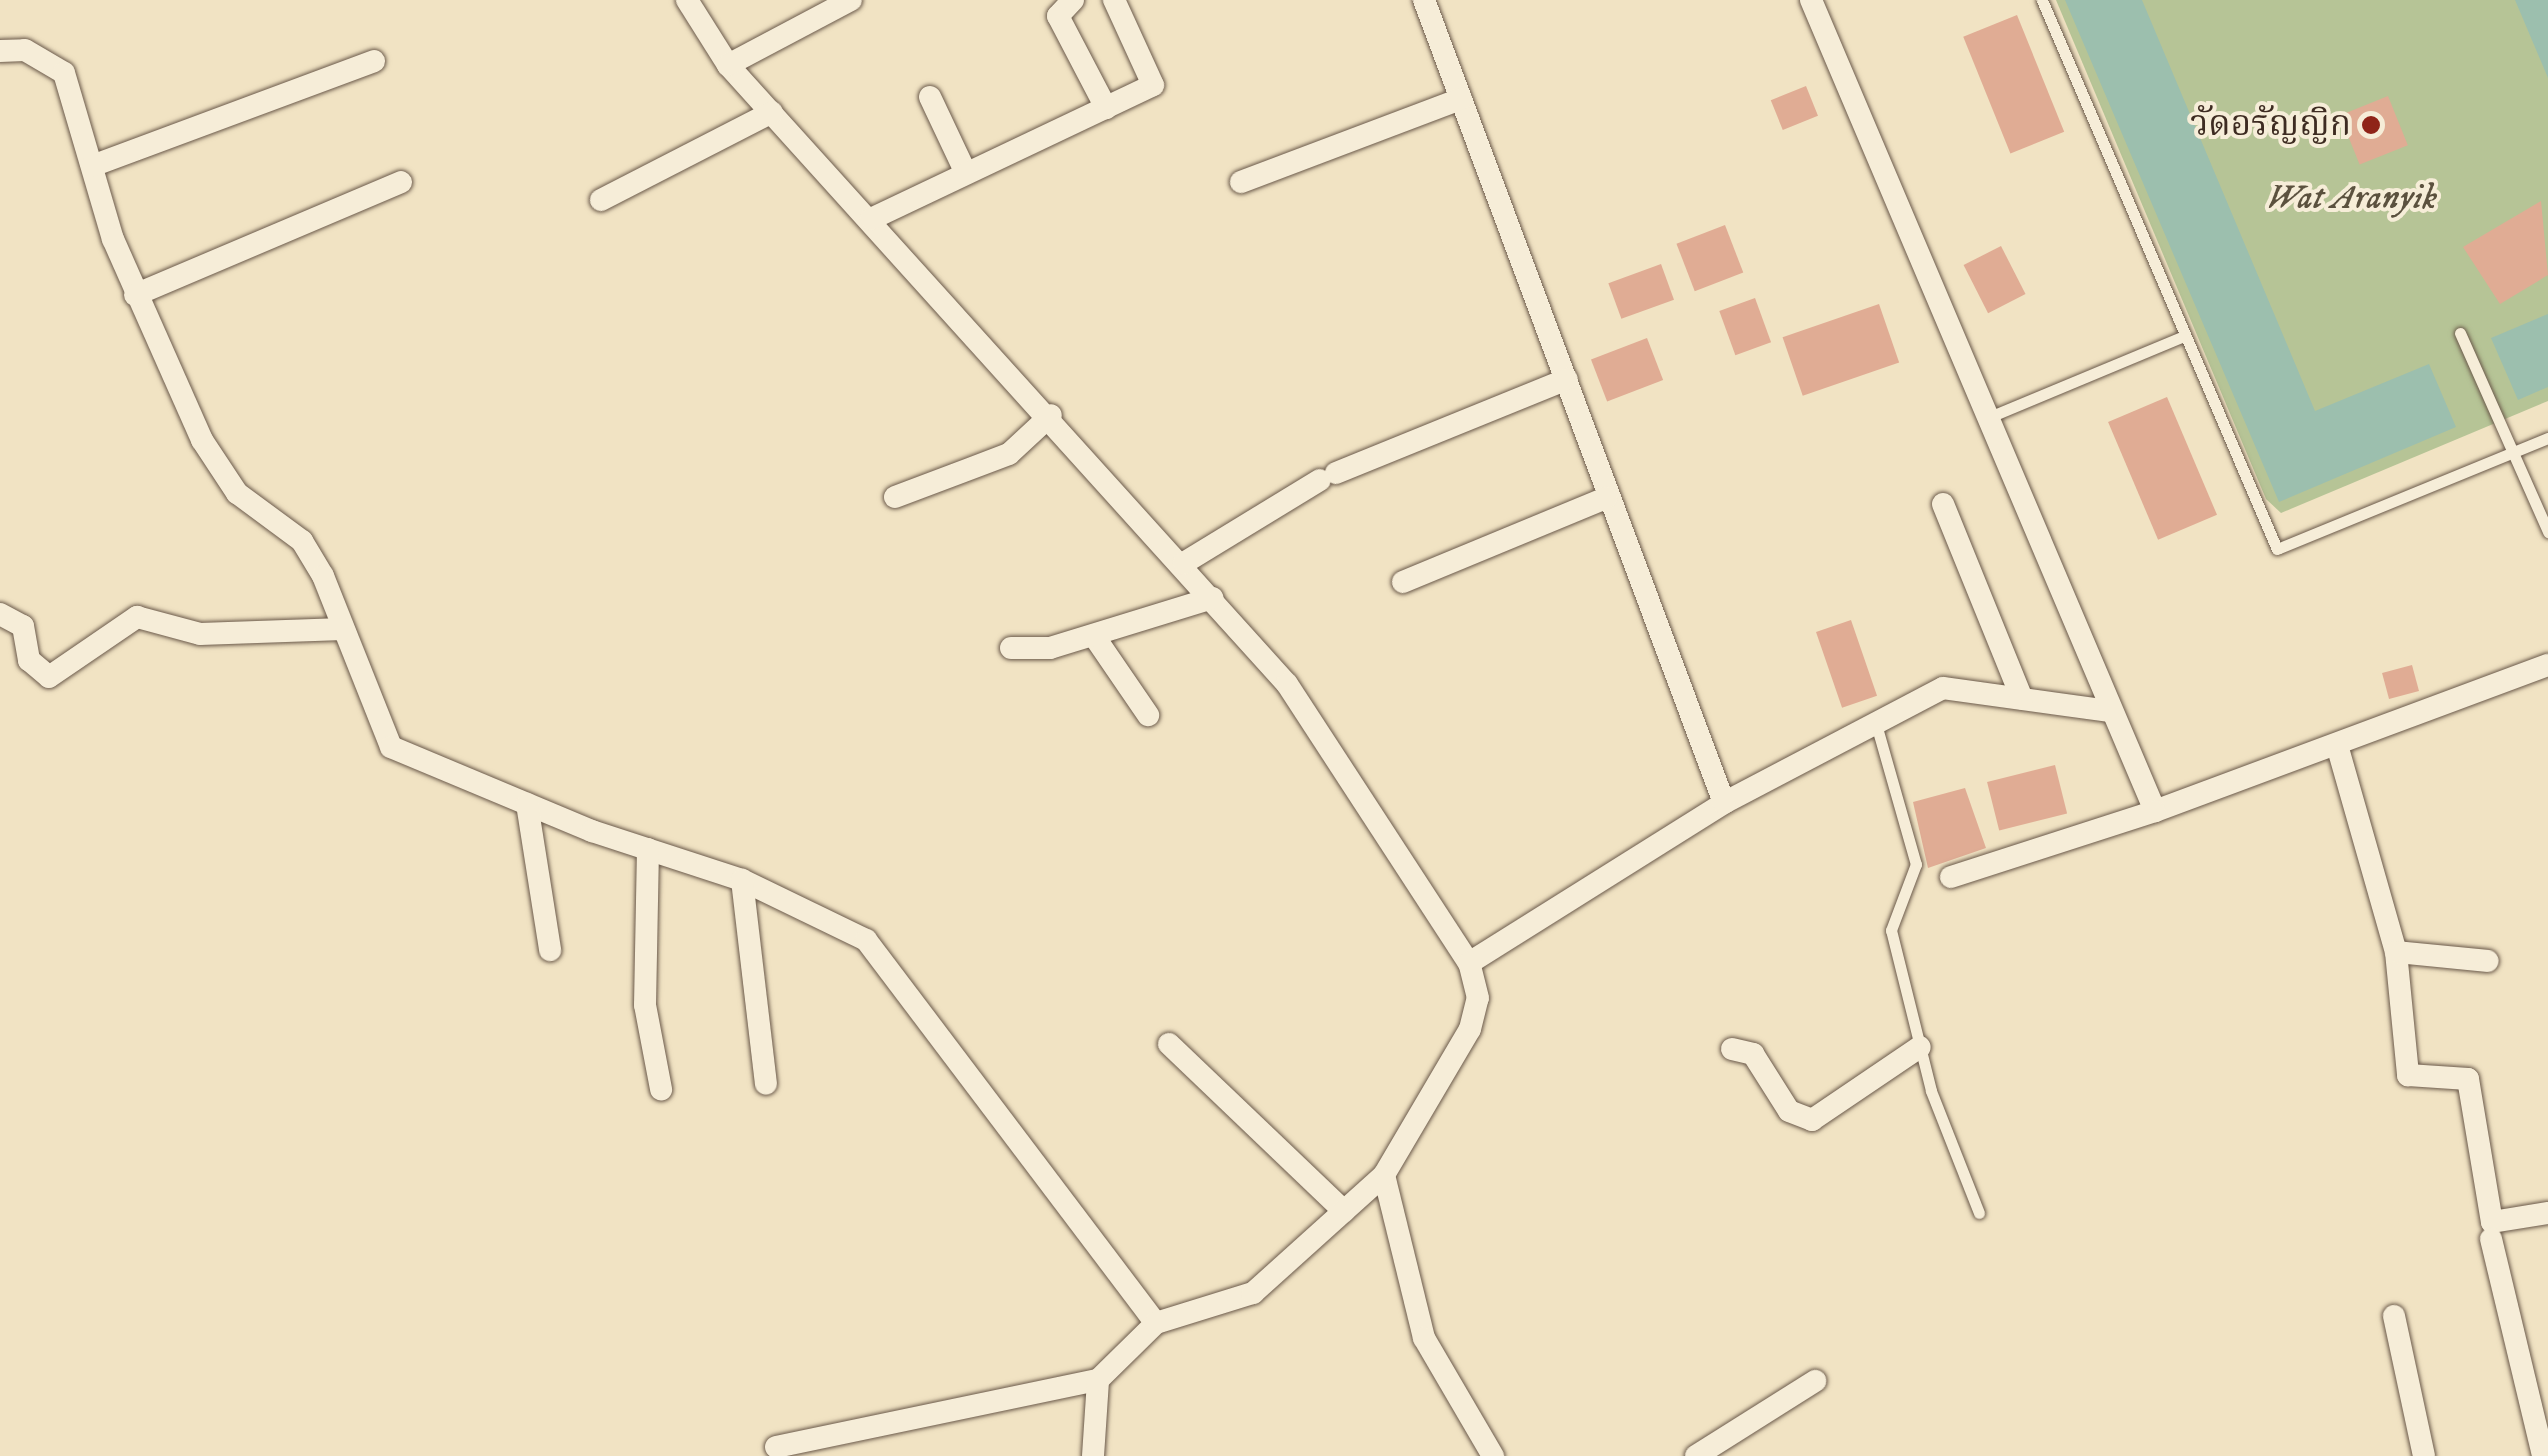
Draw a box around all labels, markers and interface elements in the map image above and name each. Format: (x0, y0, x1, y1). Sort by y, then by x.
place label: วัดอรัญญิก (2190, 104, 2351, 146)
marker: วัดอรัญญิก (2360, 114, 2382, 136)
park label: Wat Aranyik (2267, 177, 2437, 219)

